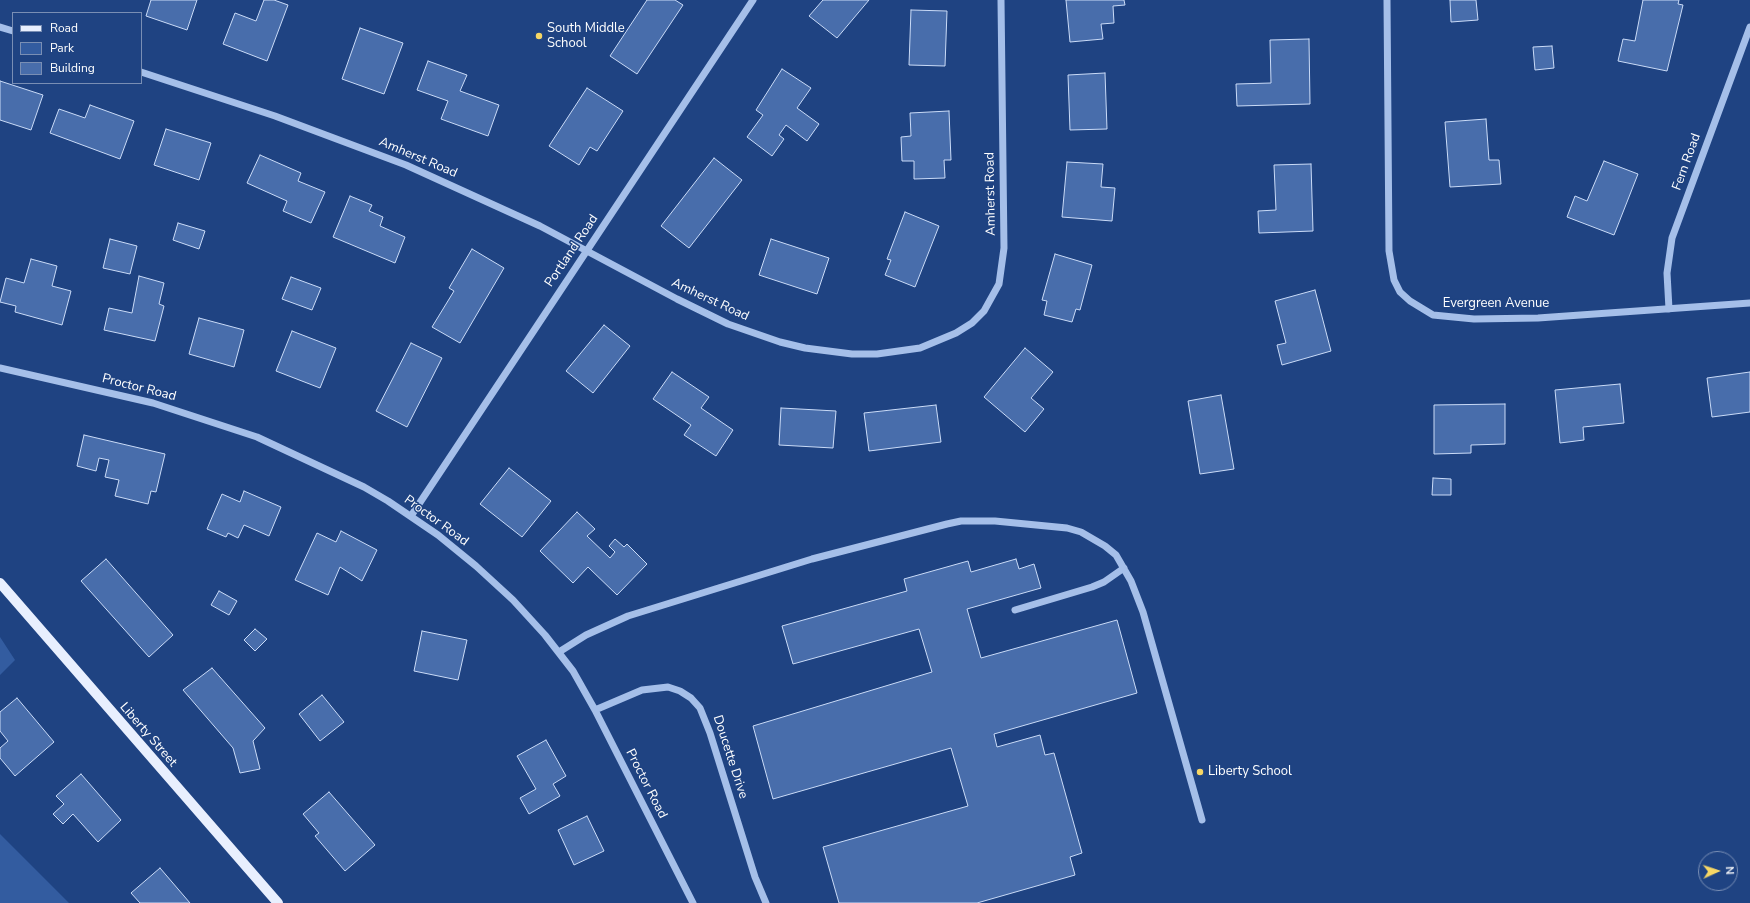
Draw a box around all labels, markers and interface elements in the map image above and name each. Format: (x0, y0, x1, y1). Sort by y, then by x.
legend (12, 12, 142, 84)
text: Road (50, 20, 78, 36)
place label: South Middle School (547, 21, 625, 52)
marker: South Middle School (534, 31, 544, 41)
text: Park (50, 40, 74, 56)
text: Building (50, 60, 95, 76)
street label: Fern Road (1670, 131, 1704, 193)
street label: Amherst Road (376, 134, 460, 182)
street label: Amherst Road (982, 152, 1000, 236)
street label: Portland Road (542, 212, 602, 290)
street label: Amherst Road (669, 275, 751, 325)
street label: Evergreen Avenue (1443, 296, 1549, 312)
street label: Proctor Road (100, 371, 178, 405)
street label: Proctor Road (401, 492, 471, 550)
street label: Liberty Street (116, 700, 180, 770)
street label: Doucette Drive (709, 713, 751, 801)
street label: Proctor Road (622, 747, 670, 821)
place label: Liberty School (1208, 764, 1292, 780)
marker: Liberty School (1195, 767, 1205, 777)
north arrow (1698, 851, 1738, 891)
text: N (1722, 866, 1737, 875)

